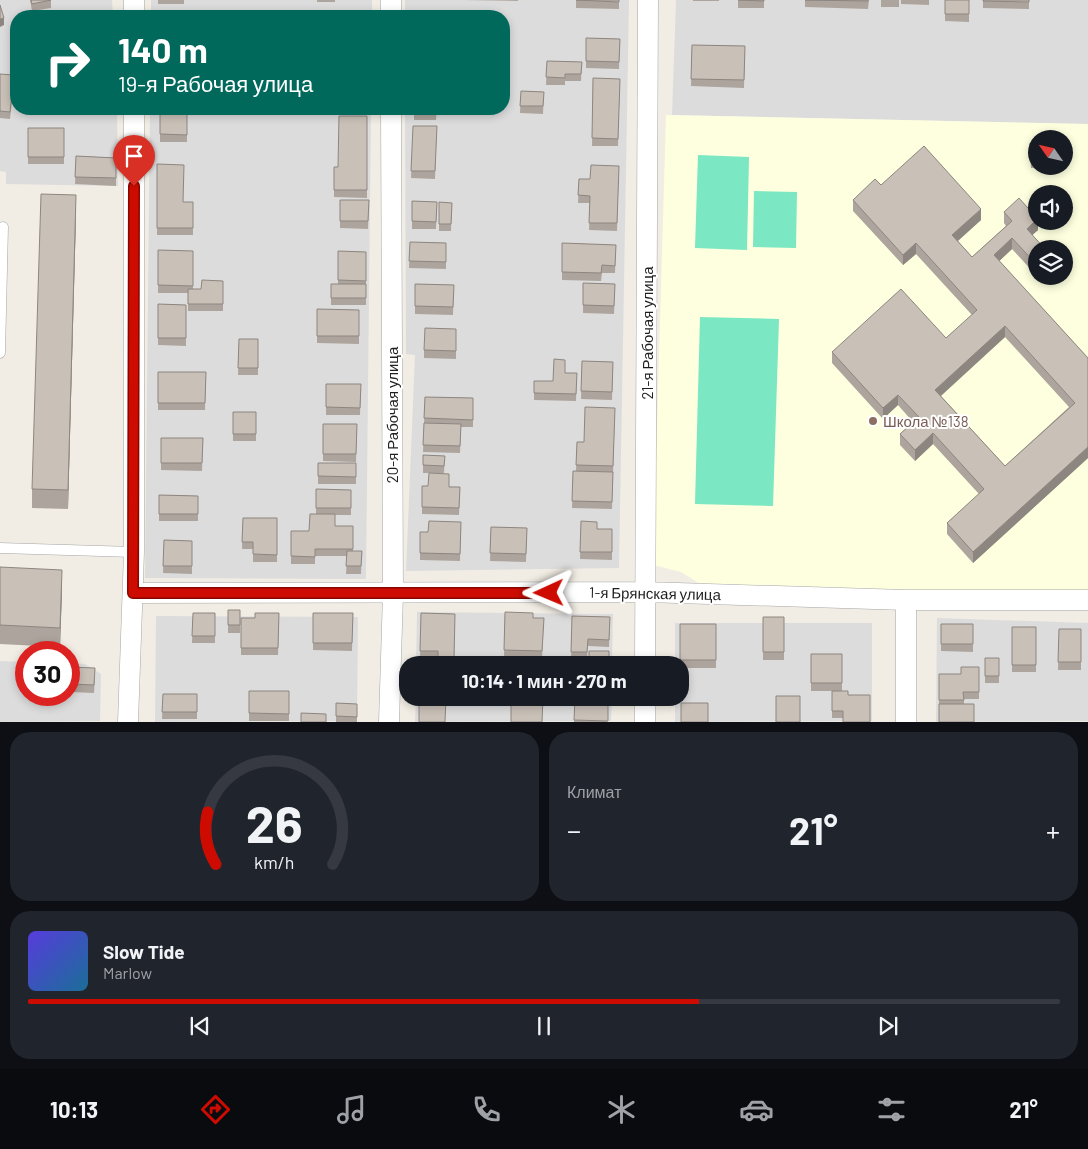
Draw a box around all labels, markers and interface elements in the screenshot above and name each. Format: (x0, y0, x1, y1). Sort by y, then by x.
text: 140 m (118, 28, 208, 70)
icon: right (35, 30, 100, 95)
text: 19-я Рабочая улица (118, 70, 313, 96)
north arrow (1028, 130, 1072, 175)
map controls (1028, 130, 1073, 285)
pin (113, 135, 155, 186)
icon: arrive (120, 142, 148, 170)
button: sound (1028, 185, 1073, 230)
button: layers (1028, 240, 1073, 285)
street label: 21-я Рабочая улица (638, 266, 656, 400)
street label: 20-я Рабочая улица (383, 346, 401, 483)
place label: Школа №138 (883, 412, 968, 430)
marker: Школа №138 (867, 415, 879, 427)
position arrow (522, 566, 574, 618)
street label: 1-я Брянская улица (589, 583, 722, 603)
speed limit sign: 30 (15, 641, 80, 706)
text: 10:14 · 1 мин · 270 m (461, 669, 627, 692)
text: Климат (567, 782, 621, 801)
text: 26 (246, 791, 303, 853)
text: 21° (789, 807, 838, 853)
text: − (567, 813, 581, 847)
text: + (1046, 813, 1060, 847)
text: km/h (254, 851, 295, 873)
text: Slow Tide (103, 940, 185, 963)
text: Marlow (103, 963, 152, 982)
icon: previous (186, 1012, 214, 1040)
icon: pause (530, 1012, 558, 1040)
icon: next (874, 1012, 902, 1040)
icon: directions (198, 1092, 233, 1127)
icon: music (334, 1092, 369, 1127)
icon: phone (469, 1092, 504, 1127)
icon: climate (604, 1092, 639, 1127)
icon: car (739, 1092, 774, 1127)
icon: filters (874, 1092, 909, 1127)
text: 10:13 (50, 1096, 98, 1122)
text: 21° (1010, 1096, 1038, 1122)

